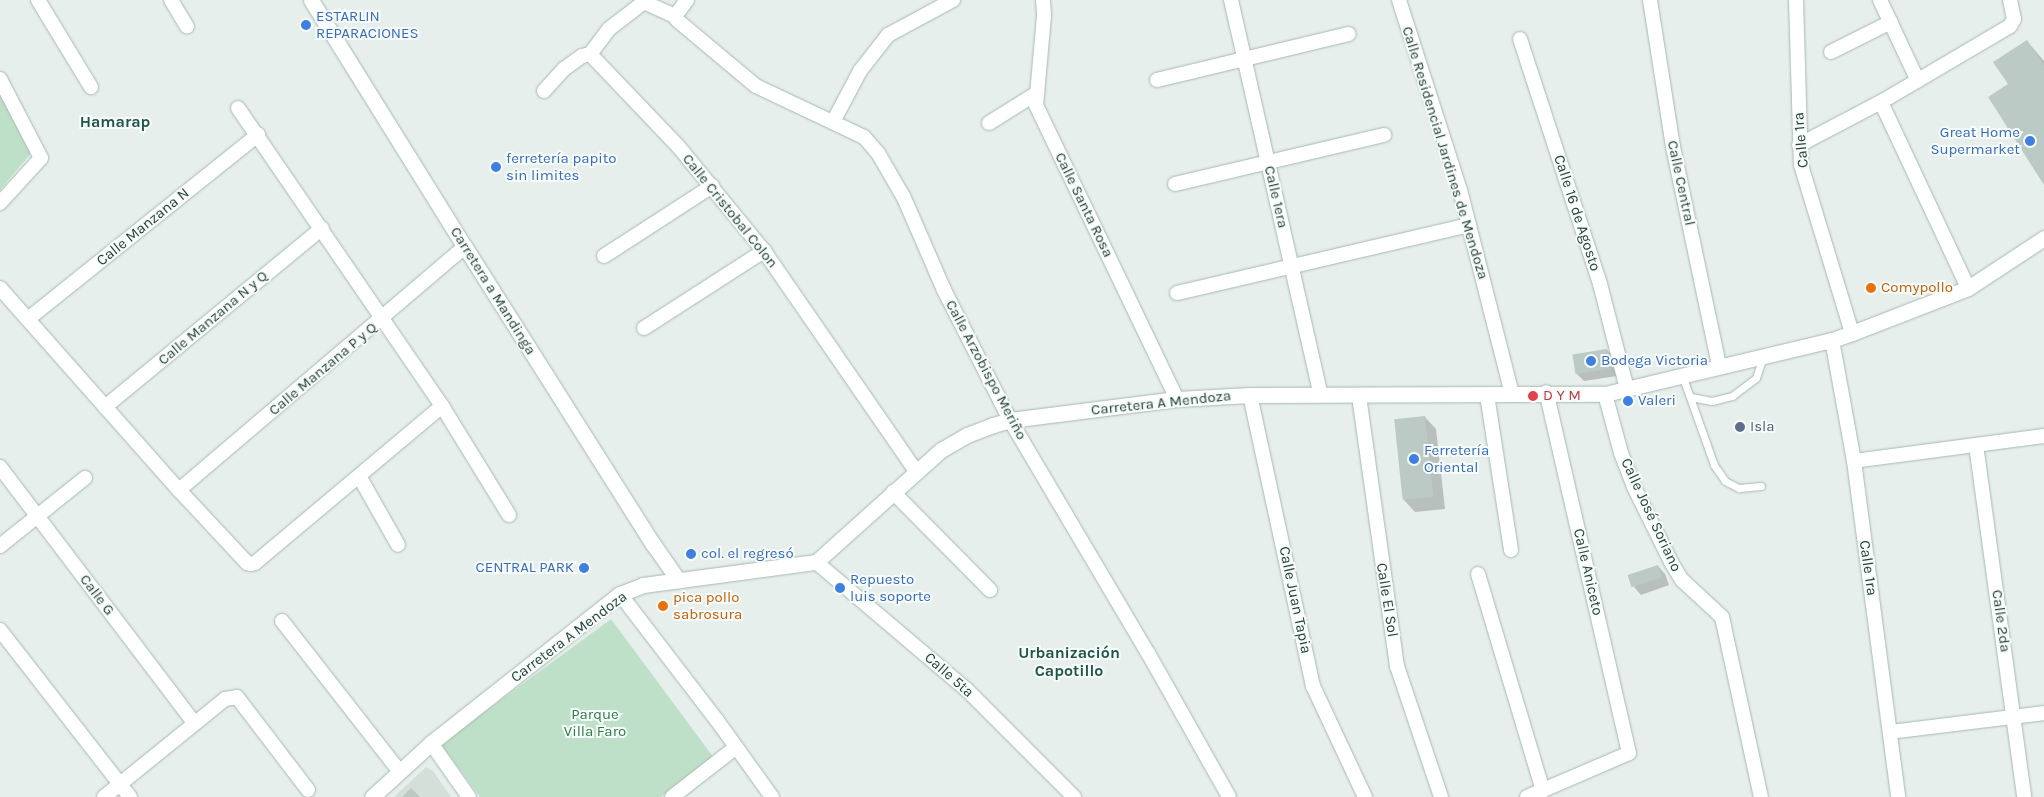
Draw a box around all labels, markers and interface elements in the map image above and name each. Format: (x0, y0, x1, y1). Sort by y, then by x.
place label: ESTARLIN REPARACIONES (316, 7, 419, 42)
marker: ESTARLIN REPARACIONES (300, 19, 312, 31)
street label: Calle Residencial Jardines de Mendoza (1398, 24, 1492, 282)
street label: Calle 1ra (1790, 111, 1812, 169)
district label: Hamarap (80, 112, 150, 132)
place label: Great Home Supermarket (1930, 123, 2020, 158)
marker: Great Home Supermarket (2024, 135, 2036, 147)
street label: Calle Central (1663, 139, 1699, 227)
place label: ferretería papito sin limites (506, 149, 617, 184)
street label: Calle Cristobal Colon (678, 150, 782, 272)
street label: Calle Santa Rosa (1051, 150, 1117, 260)
street label: Calle 16 de Agosto (1550, 152, 1604, 274)
marker: ferretería papito sin limites (490, 161, 502, 173)
street label: Calle 1era (1260, 164, 1292, 230)
street label: Calle Manzana N (93, 184, 193, 270)
street label: Carretera a Mandinga (446, 224, 540, 358)
street label: Calle Manzana N y Q (155, 267, 271, 369)
place label: Comypollo (1881, 279, 1953, 297)
marker: Comypollo (1865, 282, 1877, 294)
street label: Calle Arzobispo Meriño (941, 297, 1031, 443)
street label: Calle Manzana P y Q (265, 319, 381, 419)
place label: Bodega Victoria (1601, 352, 1708, 370)
marker: Bodega Victoria (1585, 355, 1597, 367)
street label: Carretera A Mendoza (1090, 387, 1232, 419)
place label: D Y M (1543, 387, 1581, 405)
marker: D Y M (1527, 390, 1539, 402)
place label: Valeri (1638, 392, 1676, 410)
marker: Valeri (1622, 395, 1634, 407)
place label: Isla (1750, 418, 1775, 436)
marker: Isla (1734, 421, 1746, 433)
place label: Ferretería Oriental (1424, 441, 1489, 476)
marker: Ferretería Oriental (1408, 453, 1420, 465)
street label: Calle José Soriano (1617, 455, 1685, 575)
street label: Calle Aniceto (1569, 527, 1607, 617)
street label: Calle 1ra (1855, 539, 1881, 597)
place label: col. el regresó (701, 545, 794, 563)
street label: Calle Juan Tapia (1275, 545, 1315, 655)
marker: col. el regresó (685, 548, 697, 560)
place label: CENTRAL PARK (476, 559, 574, 577)
marker: CENTRAL PARK (578, 562, 590, 574)
street label: Calle El Sol (1372, 562, 1402, 638)
place label: Repuesto luis soporte (850, 570, 931, 605)
street label: Calle G (76, 571, 118, 619)
marker: Repuesto luis soporte (834, 582, 846, 594)
street label: Carretera A Mendoza (507, 587, 631, 687)
place label: pica pollo sabrosura (673, 588, 742, 623)
street label: Calle 2da (1988, 589, 2014, 653)
marker: pica pollo sabrosura (657, 600, 669, 612)
district label: Urbanización Capotillo (1018, 643, 1120, 681)
street label: Calle 5ta (921, 649, 977, 701)
park label: Parque Villa Faro (564, 705, 626, 740)

